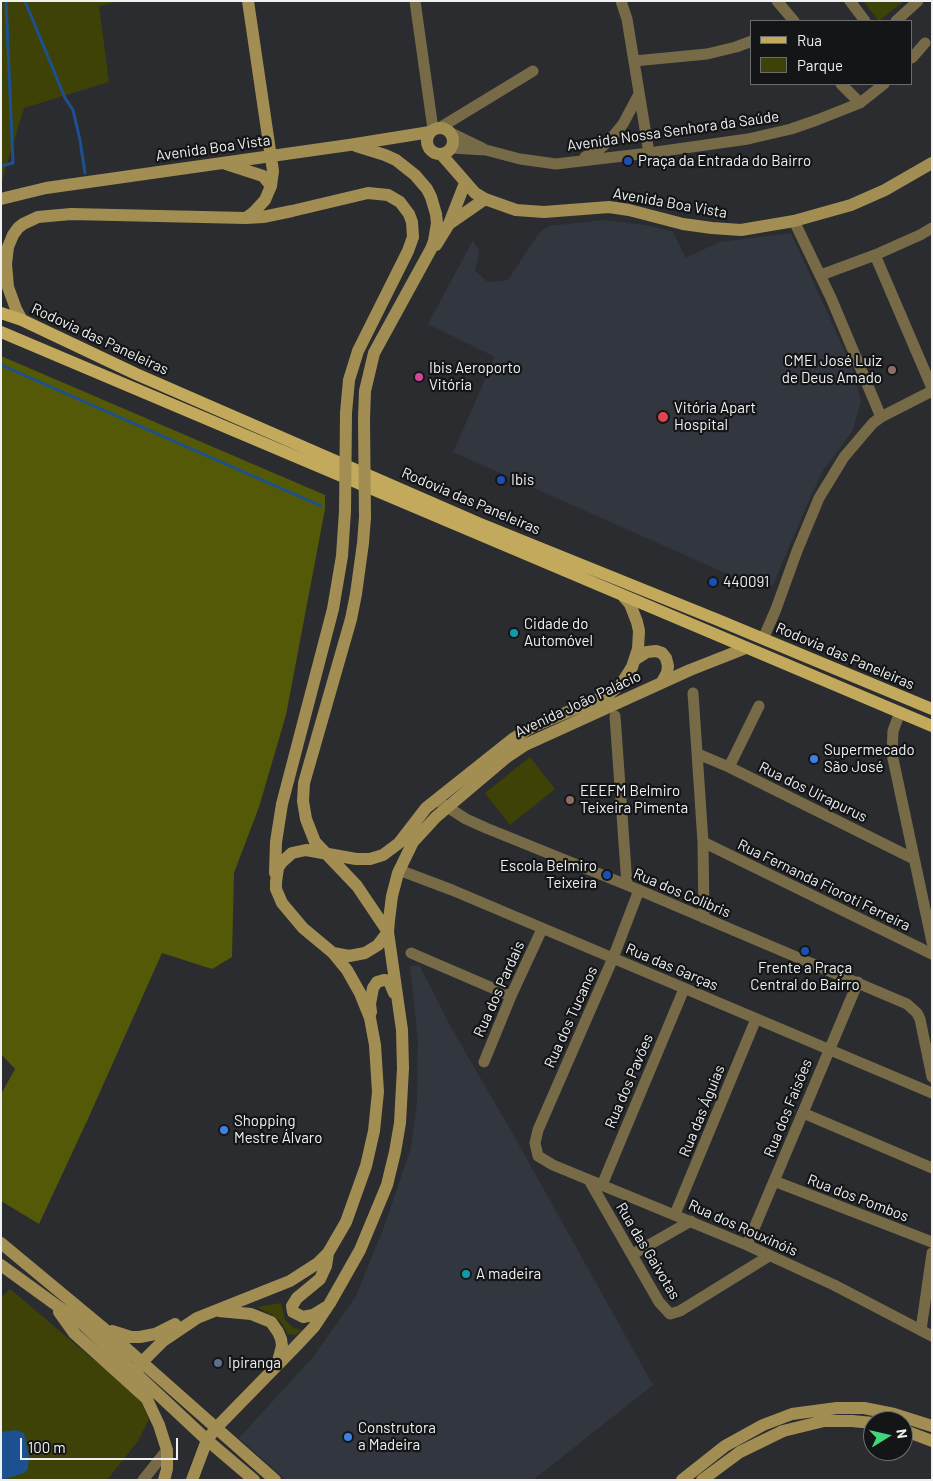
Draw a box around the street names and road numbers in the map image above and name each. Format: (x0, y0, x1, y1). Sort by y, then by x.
street label: Avenida Nossa Senhora da Saúde (566, 107, 780, 155)
street label: Avenida Boa Vista (155, 131, 271, 165)
street label: Avenida Boa Vista (612, 184, 728, 222)
street label: Rodovia das Paneleiras (29, 299, 171, 379)
street label: Rodovia das Paneleiras (399, 464, 543, 538)
street label: Rodovia das Paneleiras (773, 619, 917, 693)
street label: Avenida João Palácio (512, 667, 644, 741)
street label: Rua dos Uirapurus (756, 758, 870, 826)
street label: Rua Fernanda Fioroti Ferreira (735, 835, 913, 935)
street label: Rua dos Colibris (631, 864, 733, 922)
street label: Rua dos Pardais (470, 938, 528, 1040)
street label: Rua das Garças (623, 939, 721, 995)
street label: Rua dos Tucanos (541, 963, 601, 1071)
street label: Rua dos Pavões (601, 1031, 657, 1131)
street label: Rua dos Faisões (760, 1056, 816, 1160)
street label: Rua das Águias (675, 1062, 729, 1160)
street label: Rua dos Pombos (805, 1170, 911, 1226)
street label: Rua dos Rouxinóis (686, 1196, 800, 1260)
street label: Rua das Gaivotas (612, 1199, 684, 1303)

